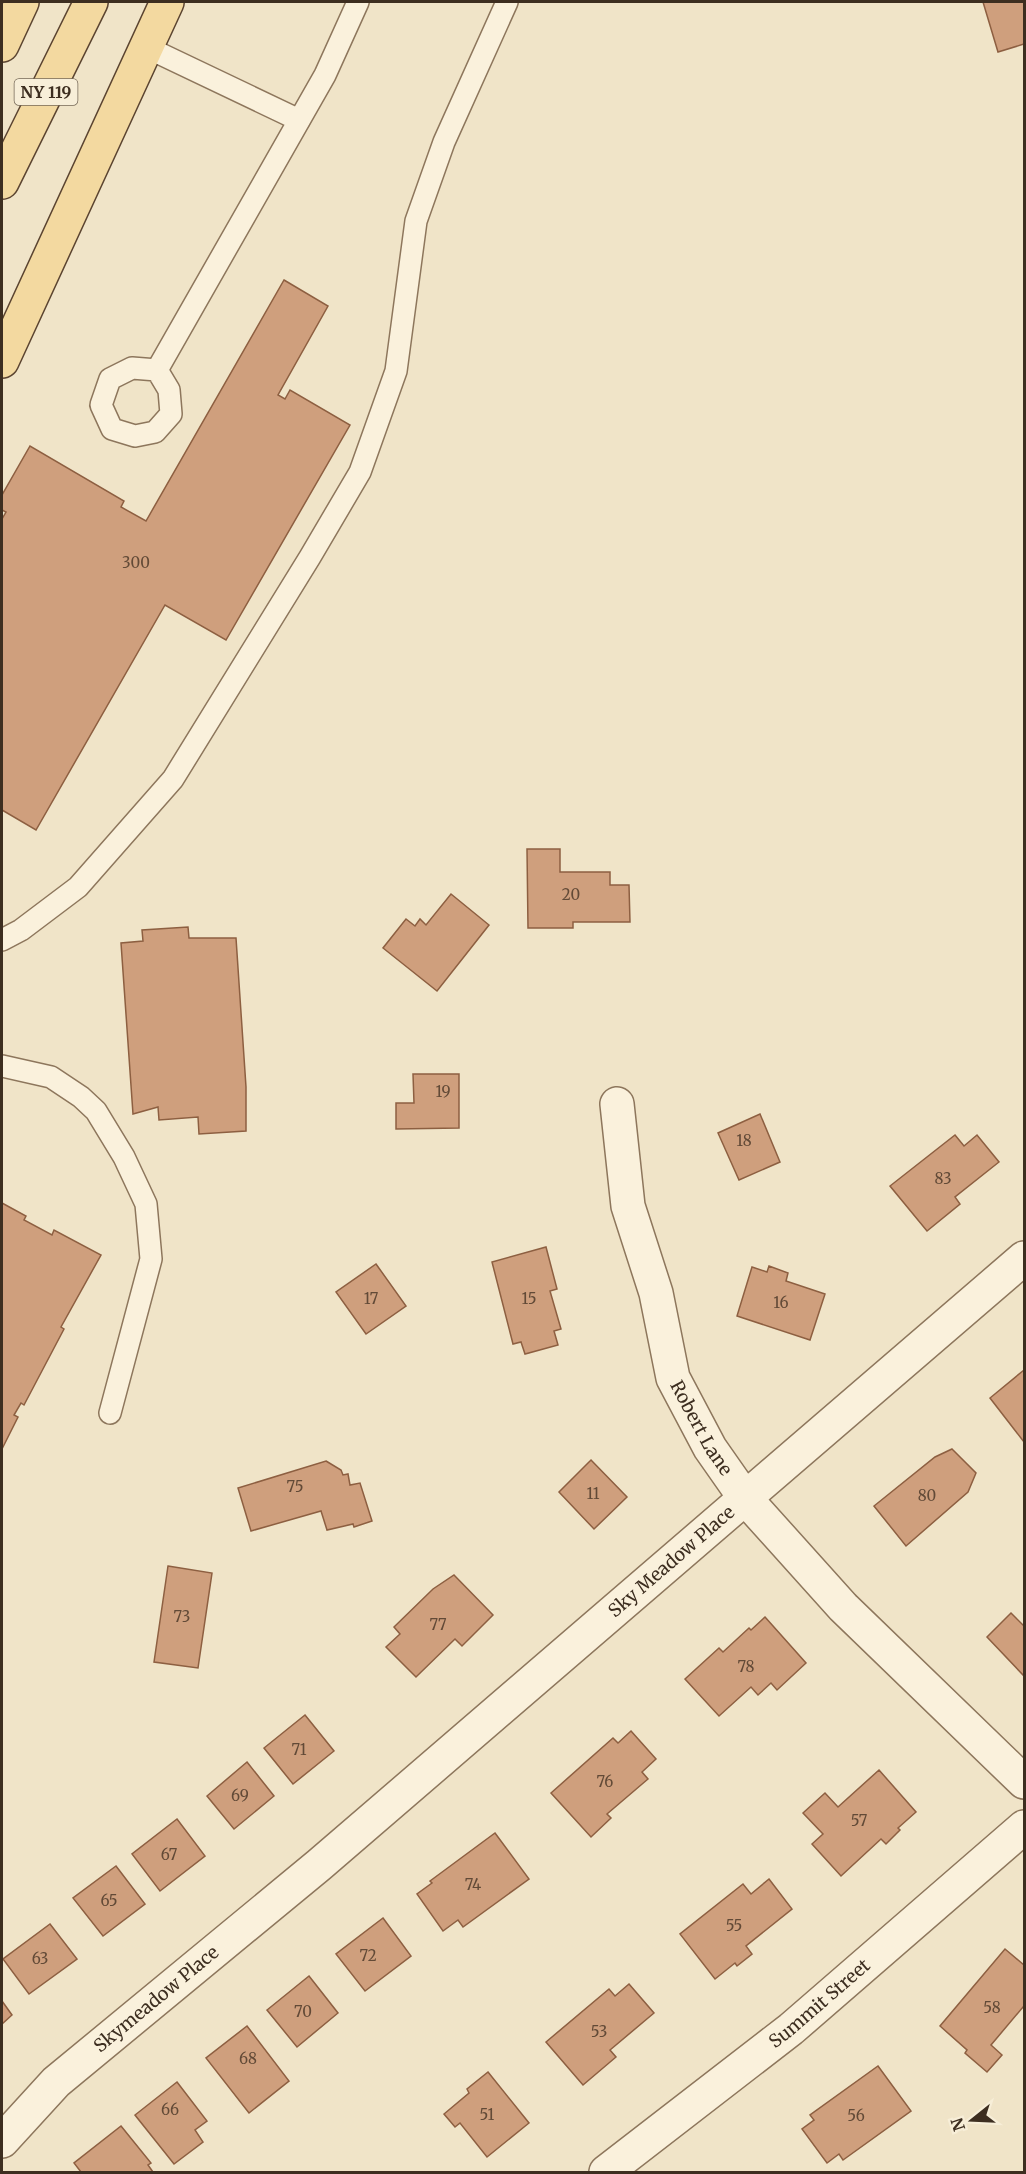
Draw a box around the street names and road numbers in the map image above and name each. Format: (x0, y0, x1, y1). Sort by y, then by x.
road number: NY 119 (15, 79, 78, 105)
street label: Robert Lane (665, 1376, 738, 1480)
street label: Sky Meadow Place (603, 1500, 739, 1622)
street label: Skymeadow Place (89, 1941, 223, 2057)
street label: Summit Street (764, 1954, 875, 2053)

